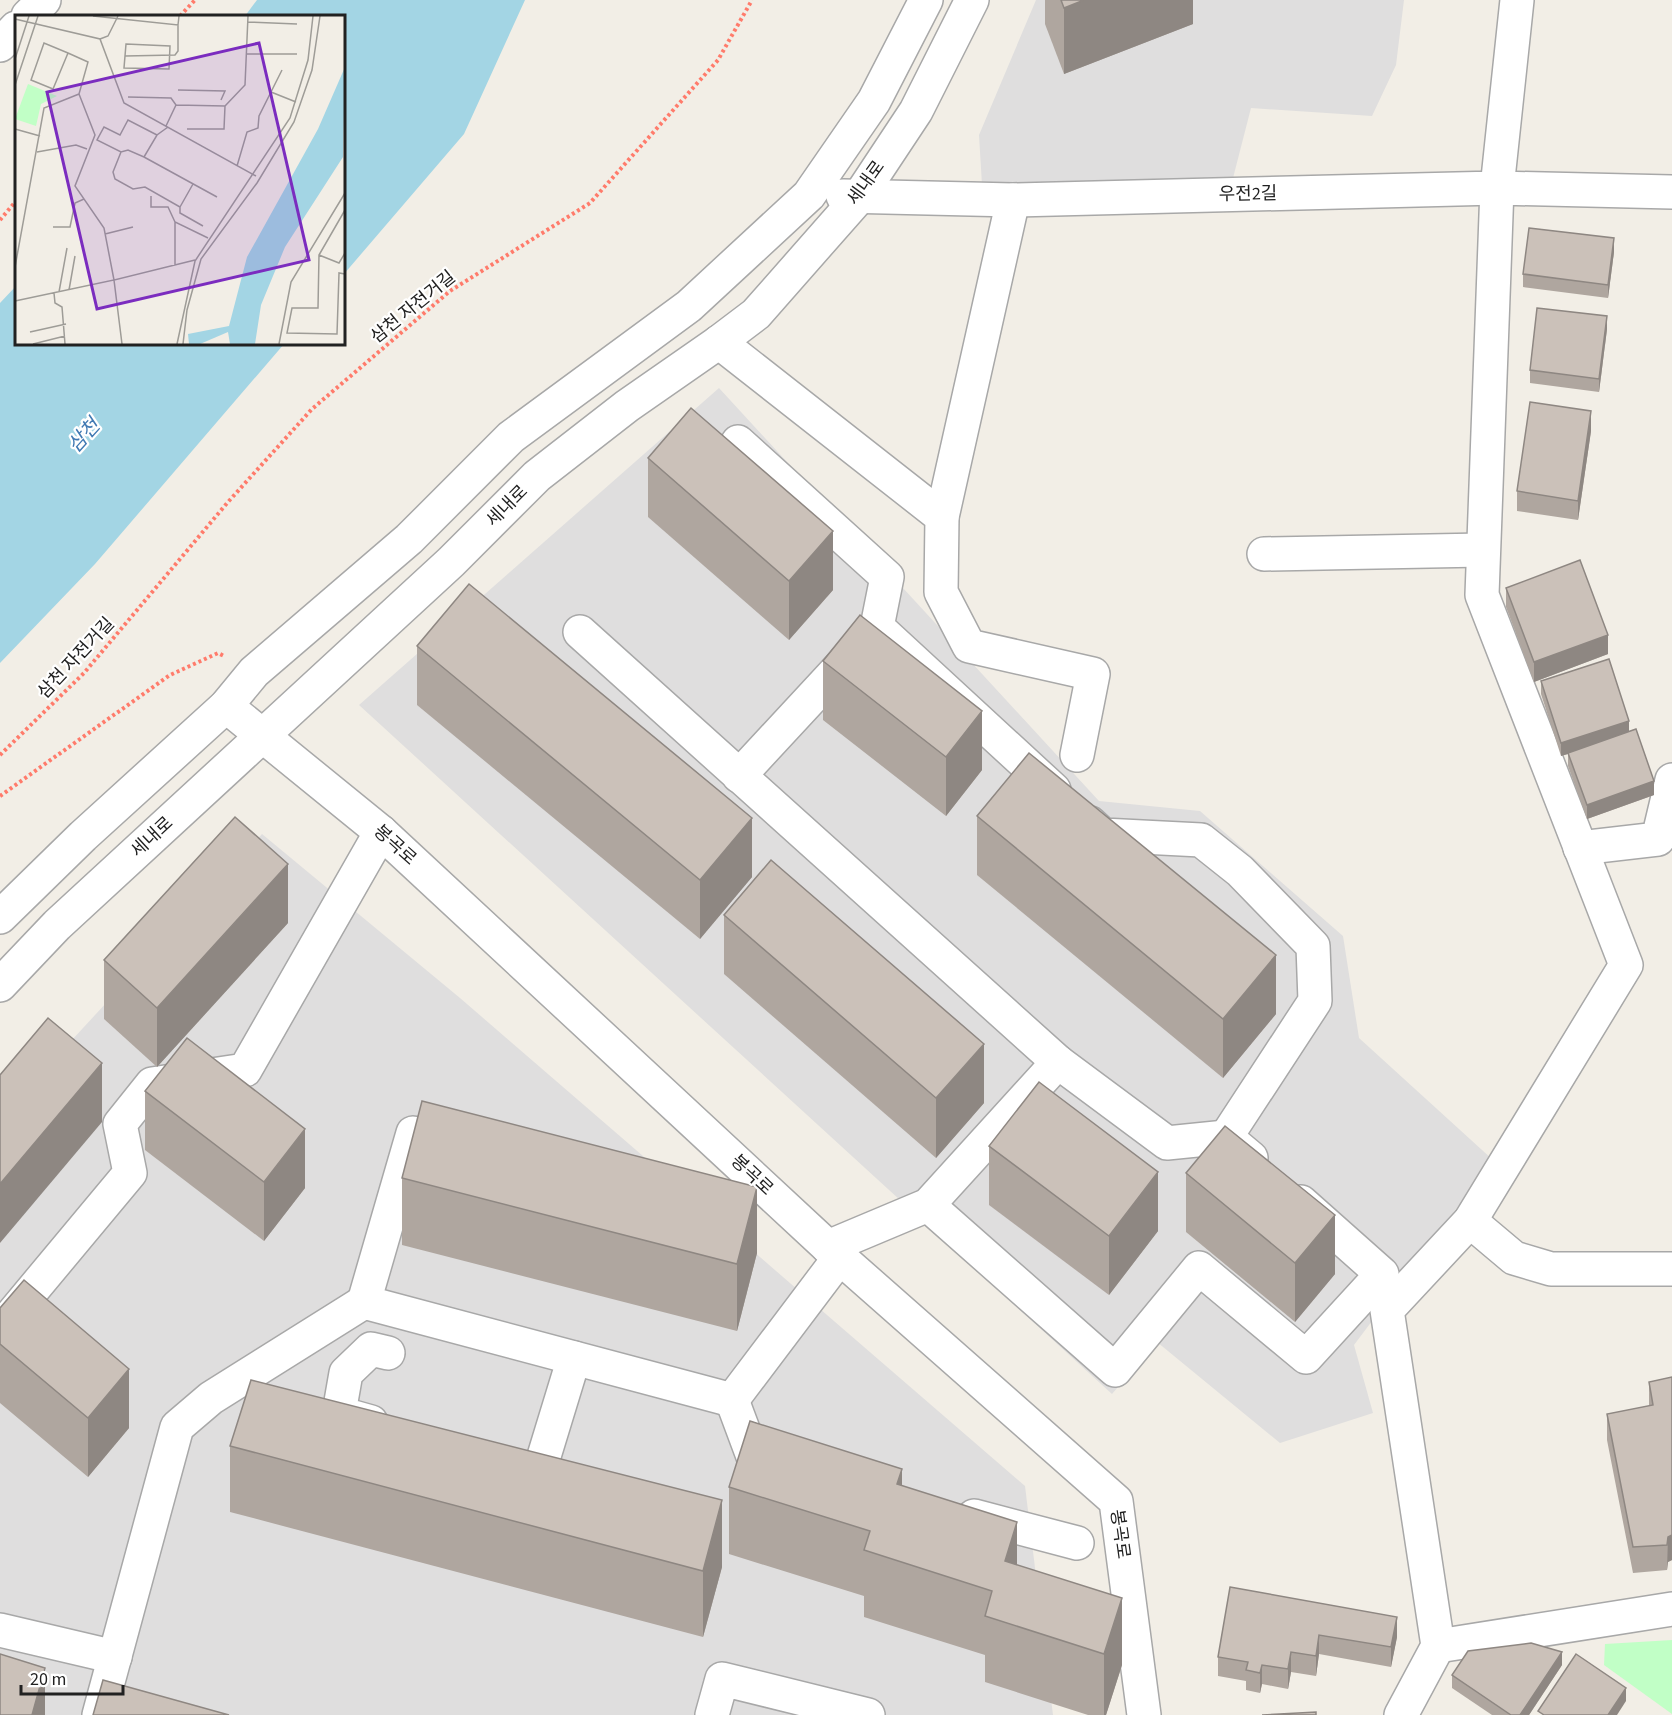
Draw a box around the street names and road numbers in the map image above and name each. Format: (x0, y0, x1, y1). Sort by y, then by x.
street label: 세내로 (841, 156, 891, 210)
street label: 우전2길 (1218, 181, 1278, 207)
street label: 삼천 자전거길 (365, 265, 461, 349)
street label: 세내로 (481, 480, 533, 532)
street label: 삼천 자전거길 (32, 612, 120, 704)
street label: 세내로 (125, 811, 179, 863)
street label: 봉곡로 (368, 819, 422, 871)
street label: 봉곡로 (725, 1149, 779, 1201)
street label: 봉곡로 (1104, 1508, 1136, 1560)

